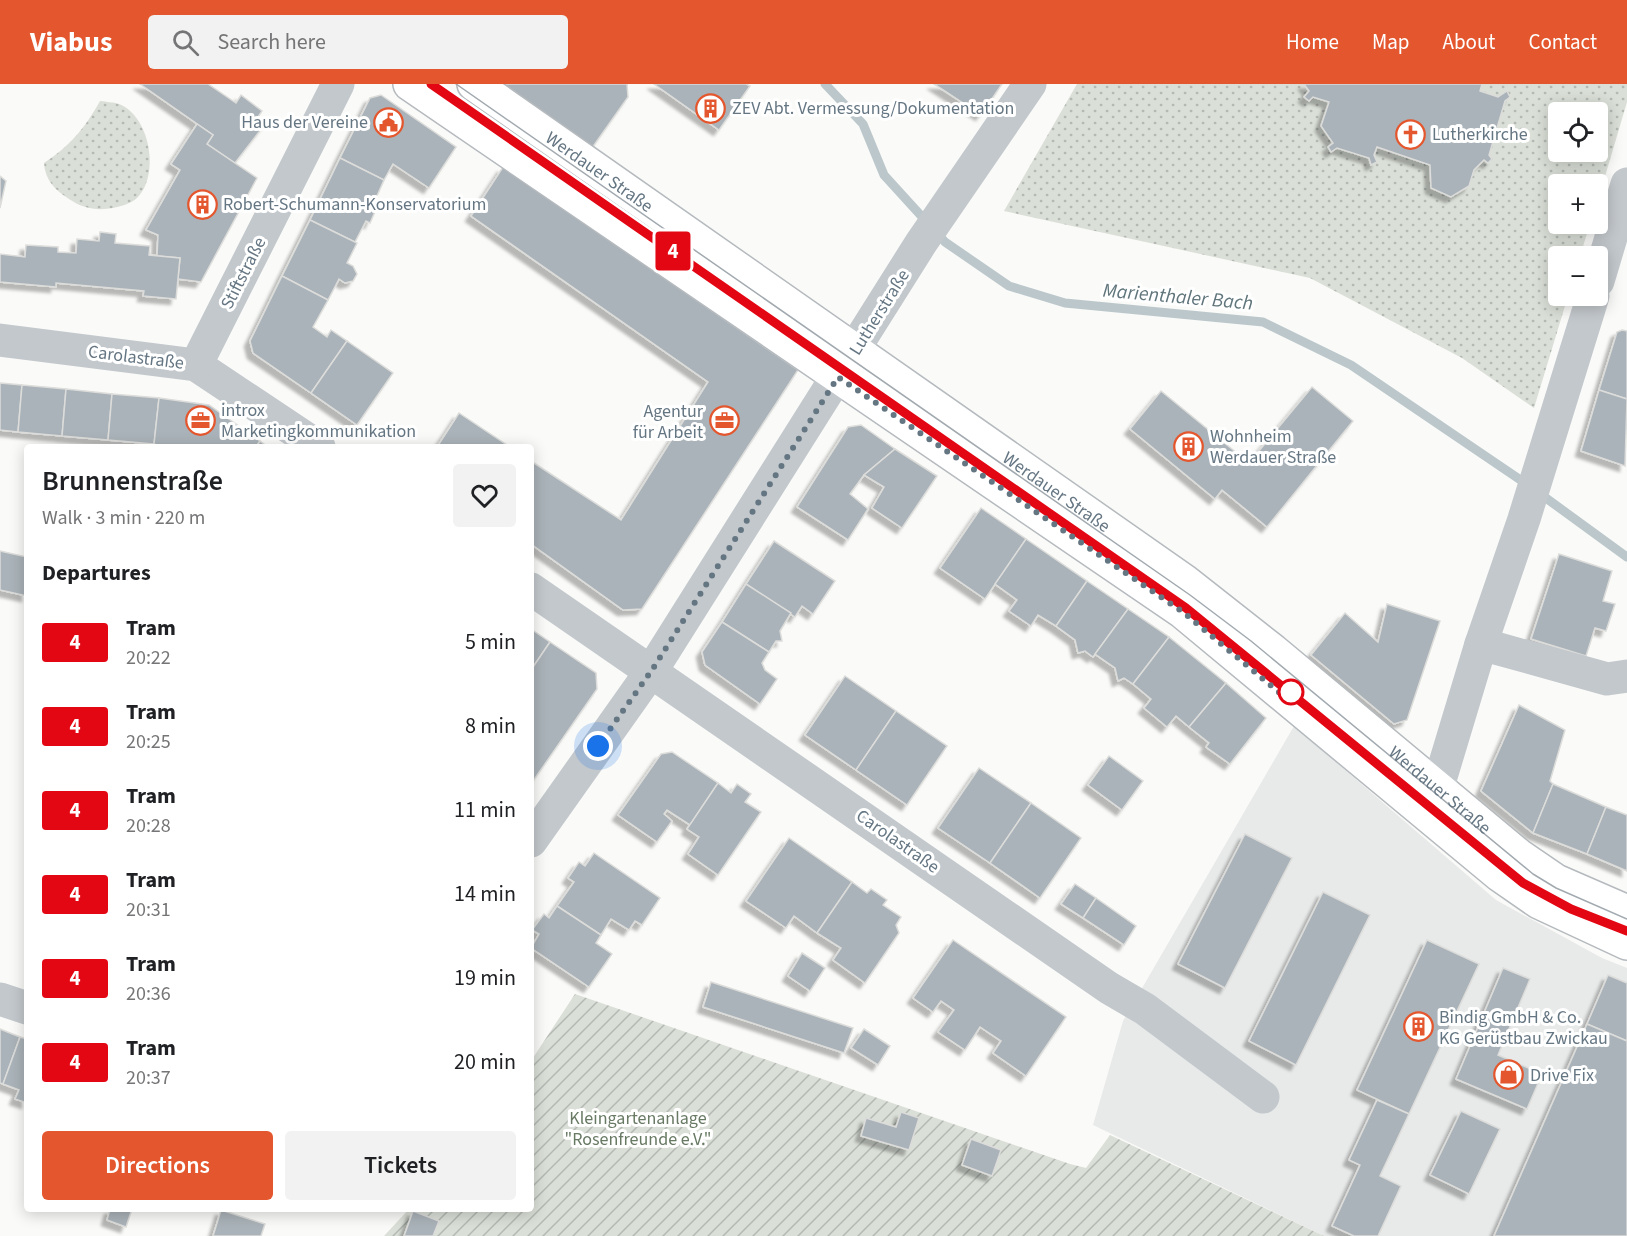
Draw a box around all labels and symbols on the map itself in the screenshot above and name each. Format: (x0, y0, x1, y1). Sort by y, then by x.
building icon: ZEV Abt. Vermessung/Dokumentation (695, 92, 727, 124)
place label: ZEV Abt. Vermessung/Dokumentation (732, 96, 1014, 121)
public building icon: Haus der Vereine (373, 106, 405, 138)
place label: Haus der Vereine (241, 110, 368, 135)
church icon: Lutherkirche (1395, 118, 1427, 150)
place label: Lutherkirche (1432, 122, 1528, 147)
street label: Werdauer Straße (540, 126, 658, 219)
building icon: Robert-Schumann-Konservatorium (186, 188, 218, 220)
place label: Robert-Schumann-Konservatorium (223, 192, 486, 217)
line badge: 4 (654, 232, 692, 270)
street label: Stiftstraße (215, 233, 272, 314)
street label: Lutherstraße (843, 265, 916, 360)
water label: Marienthaler Bach (1102, 276, 1254, 318)
street label: Carolastraße (87, 339, 185, 376)
place label: introx Marketingkommunikation (221, 398, 416, 444)
place label: Agentur für Arbeit (633, 399, 704, 445)
office icon: introx Marketingkommunikation (184, 404, 216, 436)
office icon: Agentur für Arbeit (708, 405, 740, 437)
place label: Wohnheim Werdauer Straße (1210, 424, 1336, 470)
building icon: Wohnheim Werdauer Straße (1173, 430, 1205, 462)
street label: Werdauer Straße (997, 446, 1115, 539)
unlabelled marker (1278, 679, 1304, 705)
your location (583, 731, 613, 761)
street label: Werdauer Straße (1383, 740, 1496, 840)
street label: Carolastraße (851, 804, 944, 879)
place label: Bindig GmbH & Co. KG Gerüstbau Zwickau (1439, 1005, 1608, 1051)
building icon: Bindig GmbH & Co. KG Gerüstbau Zwickau (1402, 1011, 1434, 1043)
shop icon: Drive Fix (1493, 1059, 1525, 1091)
place label: Drive Fix (1530, 1063, 1594, 1088)
park label: Kleingartenanlage "Rosenfreunde e.V." (565, 1106, 711, 1152)

